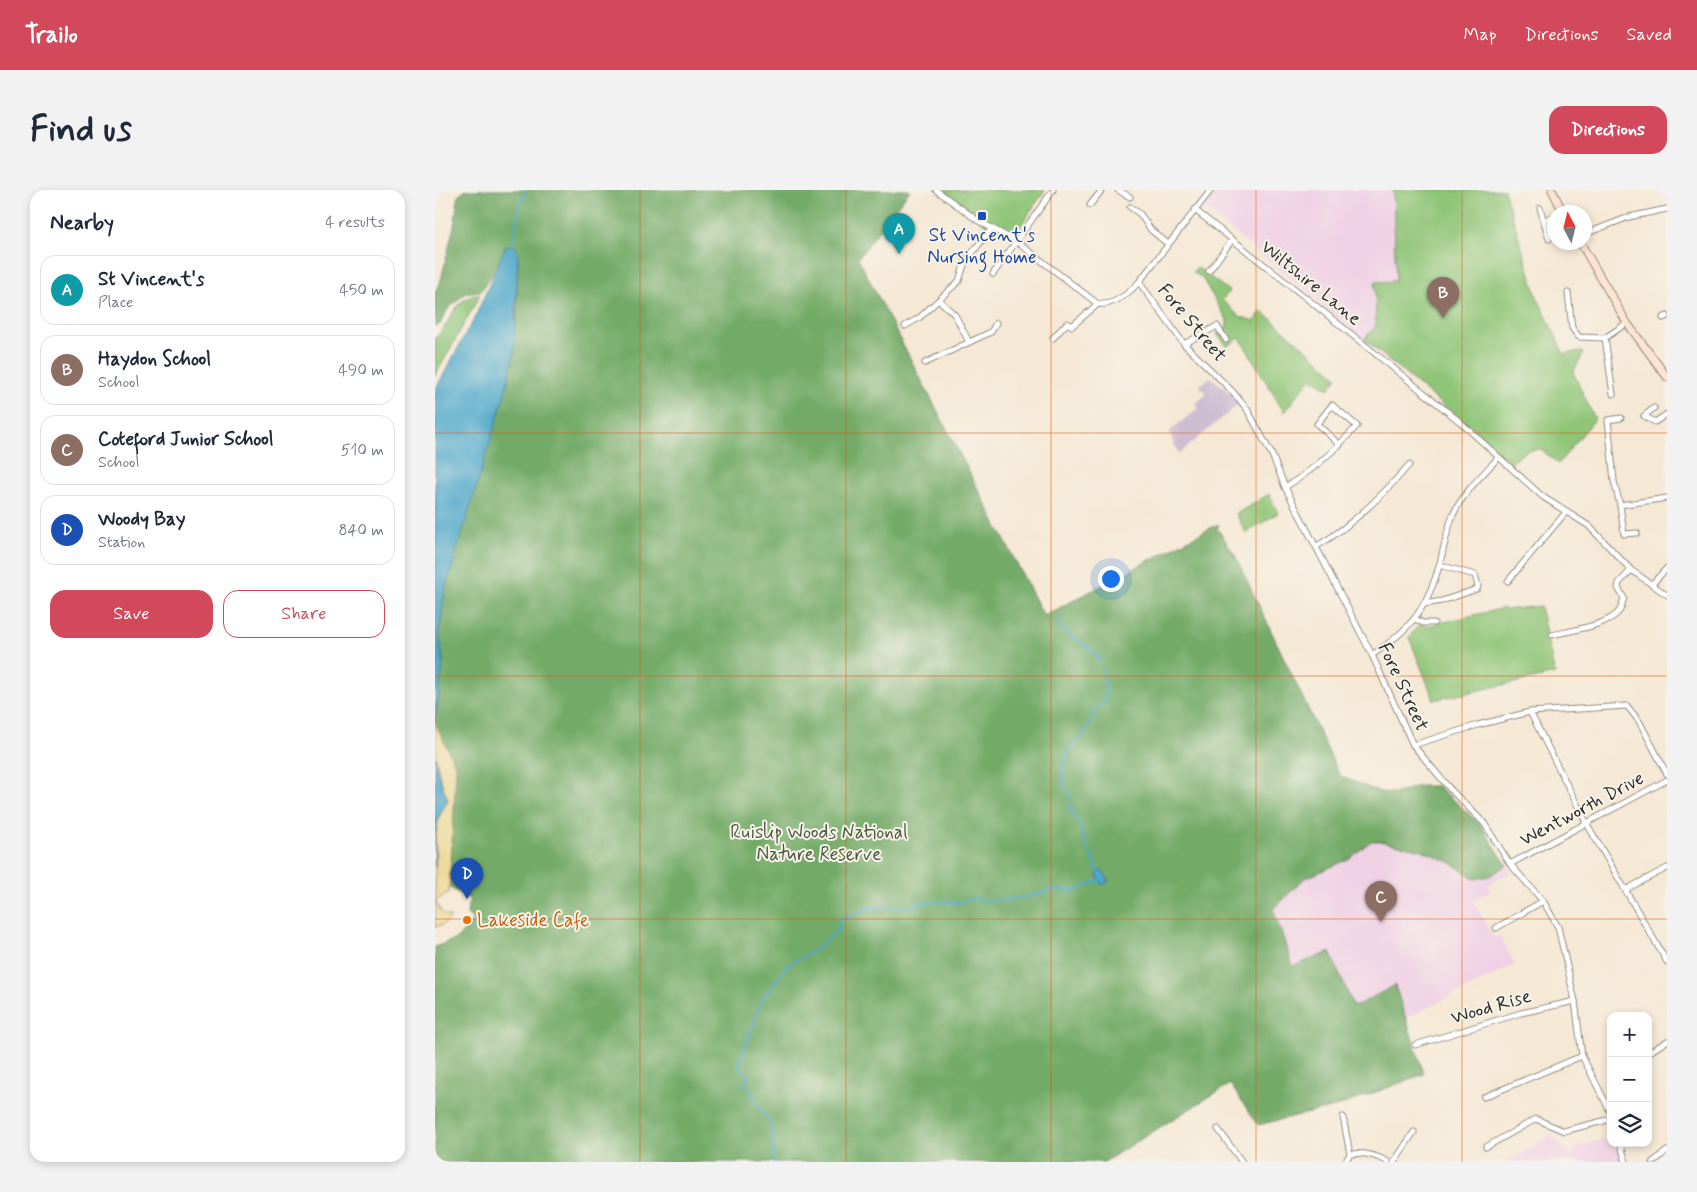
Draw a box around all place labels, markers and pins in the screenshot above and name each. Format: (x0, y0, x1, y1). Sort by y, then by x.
marker: St Vincent's Nursing Home (976, 210, 988, 222)
pin: A (883, 213, 915, 254)
place label: St Vincent's Nursing Home (927, 223, 1037, 273)
pin: B (1427, 277, 1459, 318)
pin: D (451, 858, 483, 899)
pin: C (1365, 881, 1397, 922)
place label: Lakeside Cafe (477, 908, 589, 933)
marker: Lakeside Cafe (461, 914, 473, 926)

